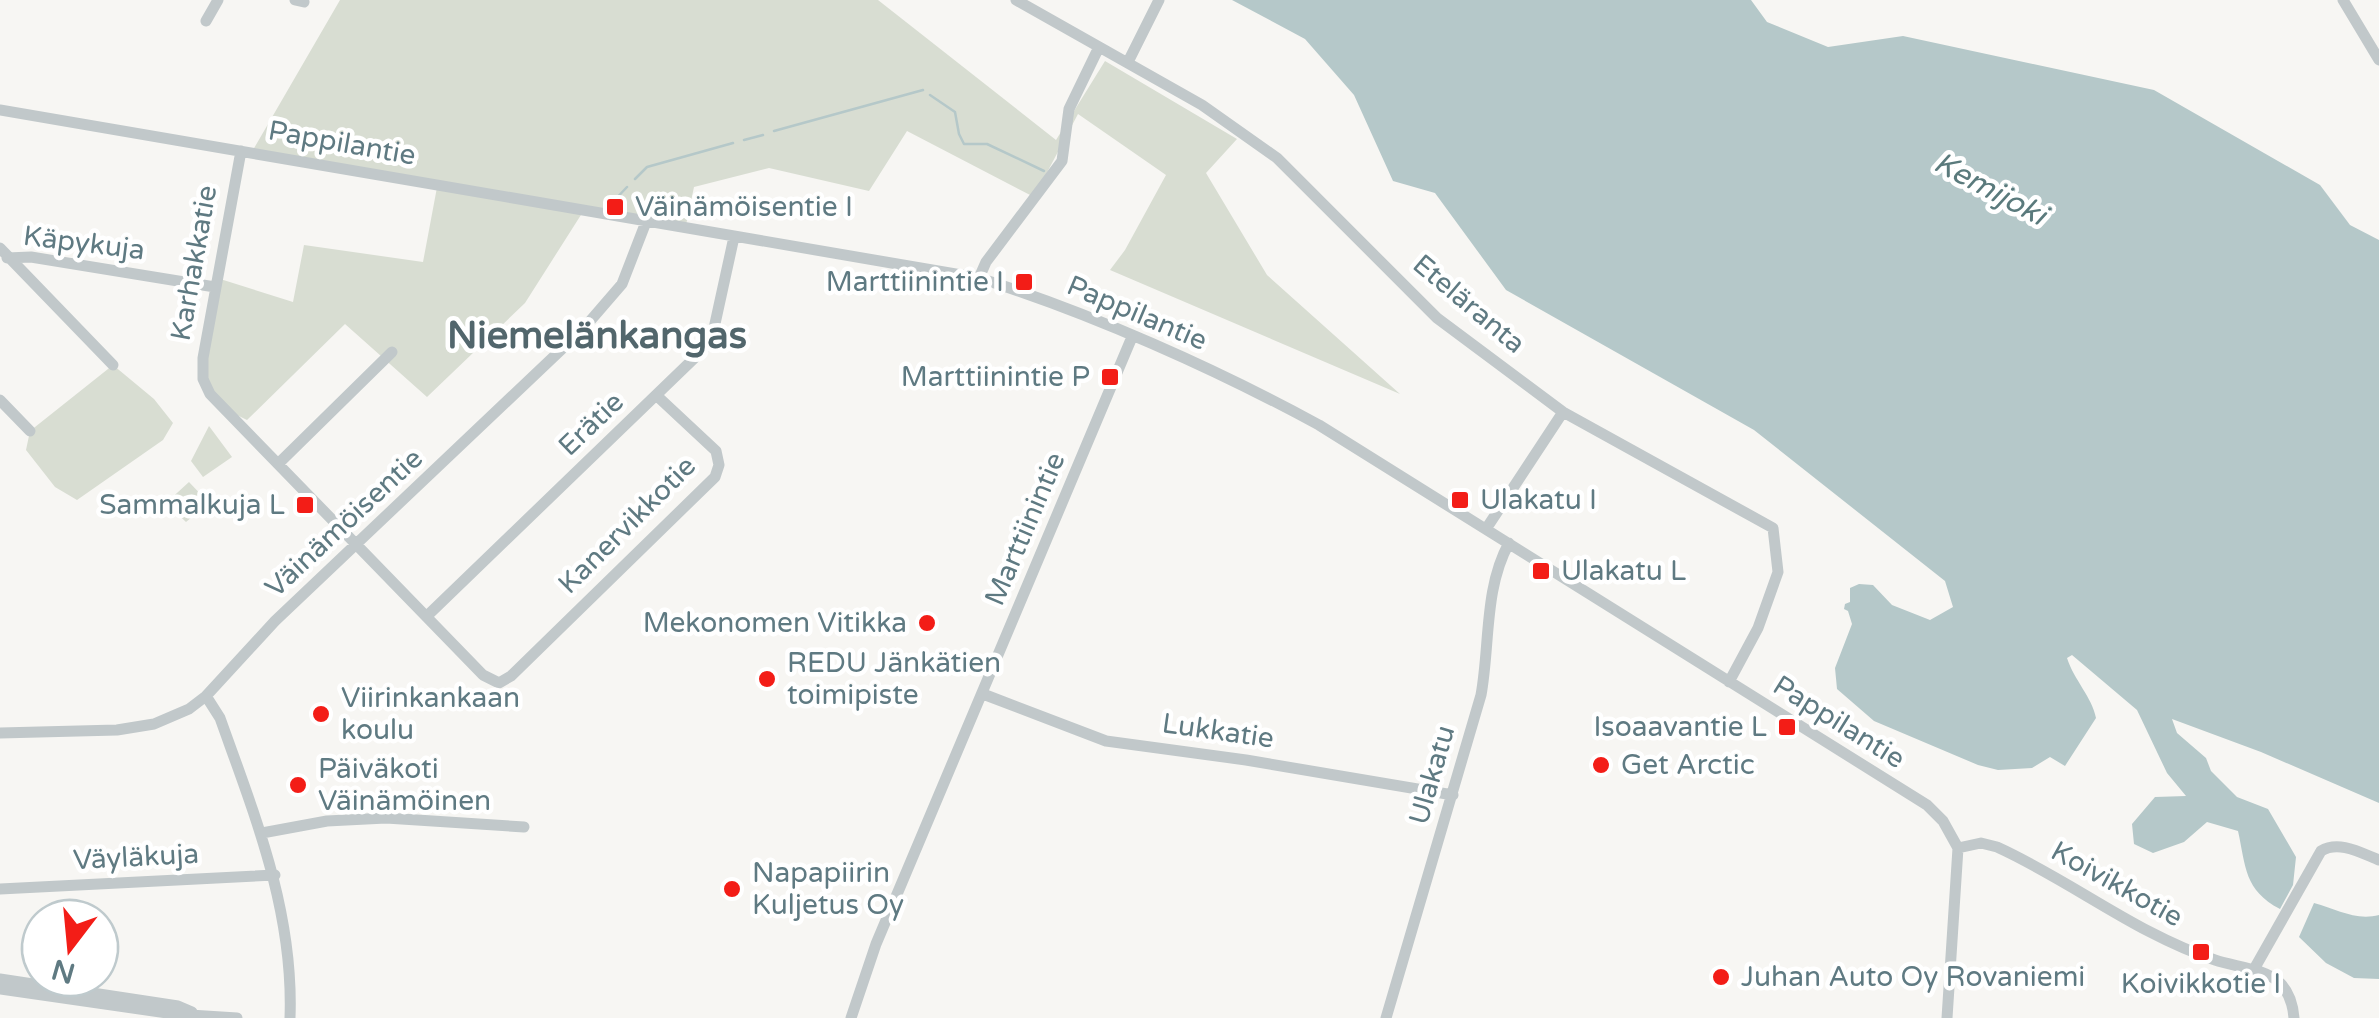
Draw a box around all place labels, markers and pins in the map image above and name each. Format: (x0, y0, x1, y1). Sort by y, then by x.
place label: Väinämöisentie I (635, 190, 853, 224)
marker: Väinämöisentie I (604, 196, 626, 218)
place label: Marttiinintie I (826, 265, 1004, 299)
marker: Marttiinintie I (1013, 271, 1035, 293)
place label: Marttiinintie P (901, 360, 1090, 394)
marker: Marttiinintie P (1099, 366, 1121, 388)
place label: Ulakatu I (1480, 483, 1597, 517)
place label: Sammalkuja L (99, 488, 285, 522)
marker: Ulakatu I (1449, 489, 1471, 511)
marker: Sammalkuja L (294, 494, 316, 516)
place label: Ulakatu L (1561, 554, 1686, 588)
marker: Ulakatu L (1530, 560, 1552, 582)
place label: Mekonomen Vitikka (643, 606, 907, 640)
marker: Mekonomen Vitikka (916, 612, 938, 634)
place label: REDU Jänkätien toimipiste (787, 646, 1001, 712)
marker: REDU Jänkätien toimipiste (756, 668, 778, 690)
place label: Viirinkankaan koulu (341, 681, 520, 747)
marker: Viirinkankaan koulu (310, 703, 332, 725)
place label: Isoaavantie L (1594, 710, 1767, 744)
marker: Isoaavantie L (1776, 716, 1798, 738)
place label: Get Arctic (1621, 748, 1755, 782)
place label: Päiväkoti Väinämöinen (318, 752, 491, 818)
marker: Get Arctic (1590, 754, 1612, 776)
marker: Päiväkoti Väinämöinen (287, 774, 309, 796)
place label: Napapiirin Kuljetus Oy (752, 856, 904, 922)
marker: Napapiirin Kuljetus Oy (721, 878, 743, 900)
marker: Koivikkotie I (2190, 941, 2212, 963)
place label: Juhan Auto Oy Rovaniemi (1741, 960, 2085, 994)
marker: Juhan Auto Oy Rovaniemi (1710, 966, 1732, 988)
place label: Koivikkotie I (2121, 967, 2281, 1001)

